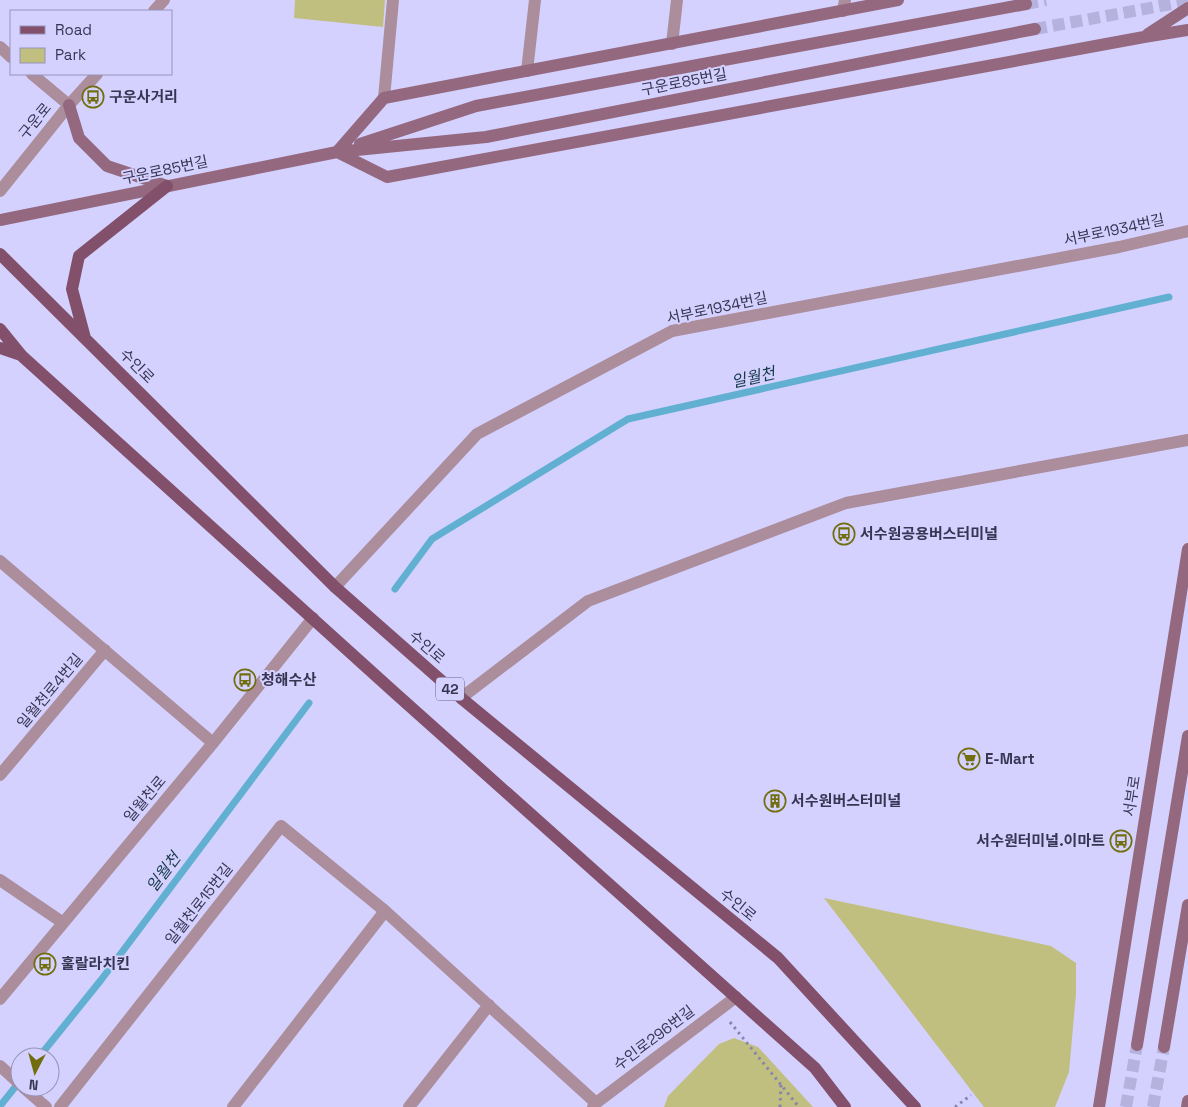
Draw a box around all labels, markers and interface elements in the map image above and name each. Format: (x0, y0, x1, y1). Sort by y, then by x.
legend (10, 10, 172, 75)
text: Road (55, 20, 92, 39)
text: Park (55, 45, 86, 64)
street label: 구운로85번길 (639, 64, 729, 99)
bus stop icon: 구운사거리 (81, 85, 105, 109)
place label: 구운사거리 (109, 87, 178, 106)
street label: 구운로 (14, 99, 55, 143)
street label: 구운로85번길 (120, 151, 210, 188)
street label: 서부로1934번길 (1062, 210, 1166, 249)
street label: 서부로1934번길 (665, 288, 769, 327)
street label: 수인로 (116, 344, 159, 387)
water label: 일월천 (729, 362, 779, 393)
bus stop icon: 서수원공용버스터미널 (832, 522, 856, 546)
place label: 서수원공용버스터미널 (860, 524, 998, 543)
street label: 수인로 (405, 626, 449, 667)
street label: 일월천로4번길 (13, 649, 87, 732)
bus stop icon: 청해수산 (233, 668, 257, 692)
place label: 청해수산 (261, 670, 316, 689)
road number: 42 (436, 678, 464, 701)
supermarket icon: E-Mart (957, 747, 981, 771)
place label: E-Mart (985, 749, 1035, 768)
street label: 일월천로 (120, 771, 170, 826)
street label: 서부로 (1119, 774, 1144, 818)
building icon: 서수원버스터미널 (763, 789, 787, 813)
place label: 서수원버스터미널 (791, 791, 901, 810)
bus stop icon: 서수원터미널.이마트 (1109, 829, 1133, 853)
place label: 서수원터미널.이마트 (976, 831, 1105, 850)
water label: 일월천 (142, 847, 186, 896)
street label: 일월천로15번길 (161, 859, 236, 948)
street label: 수인로 (716, 884, 760, 925)
bus stop icon: 훌랄라치킨 (33, 952, 57, 976)
place label: 훌랄라치킨 (61, 954, 130, 973)
street label: 수인로296번길 (609, 1001, 698, 1074)
north arrow (10, 1047, 60, 1097)
text: N (28, 1075, 39, 1094)

